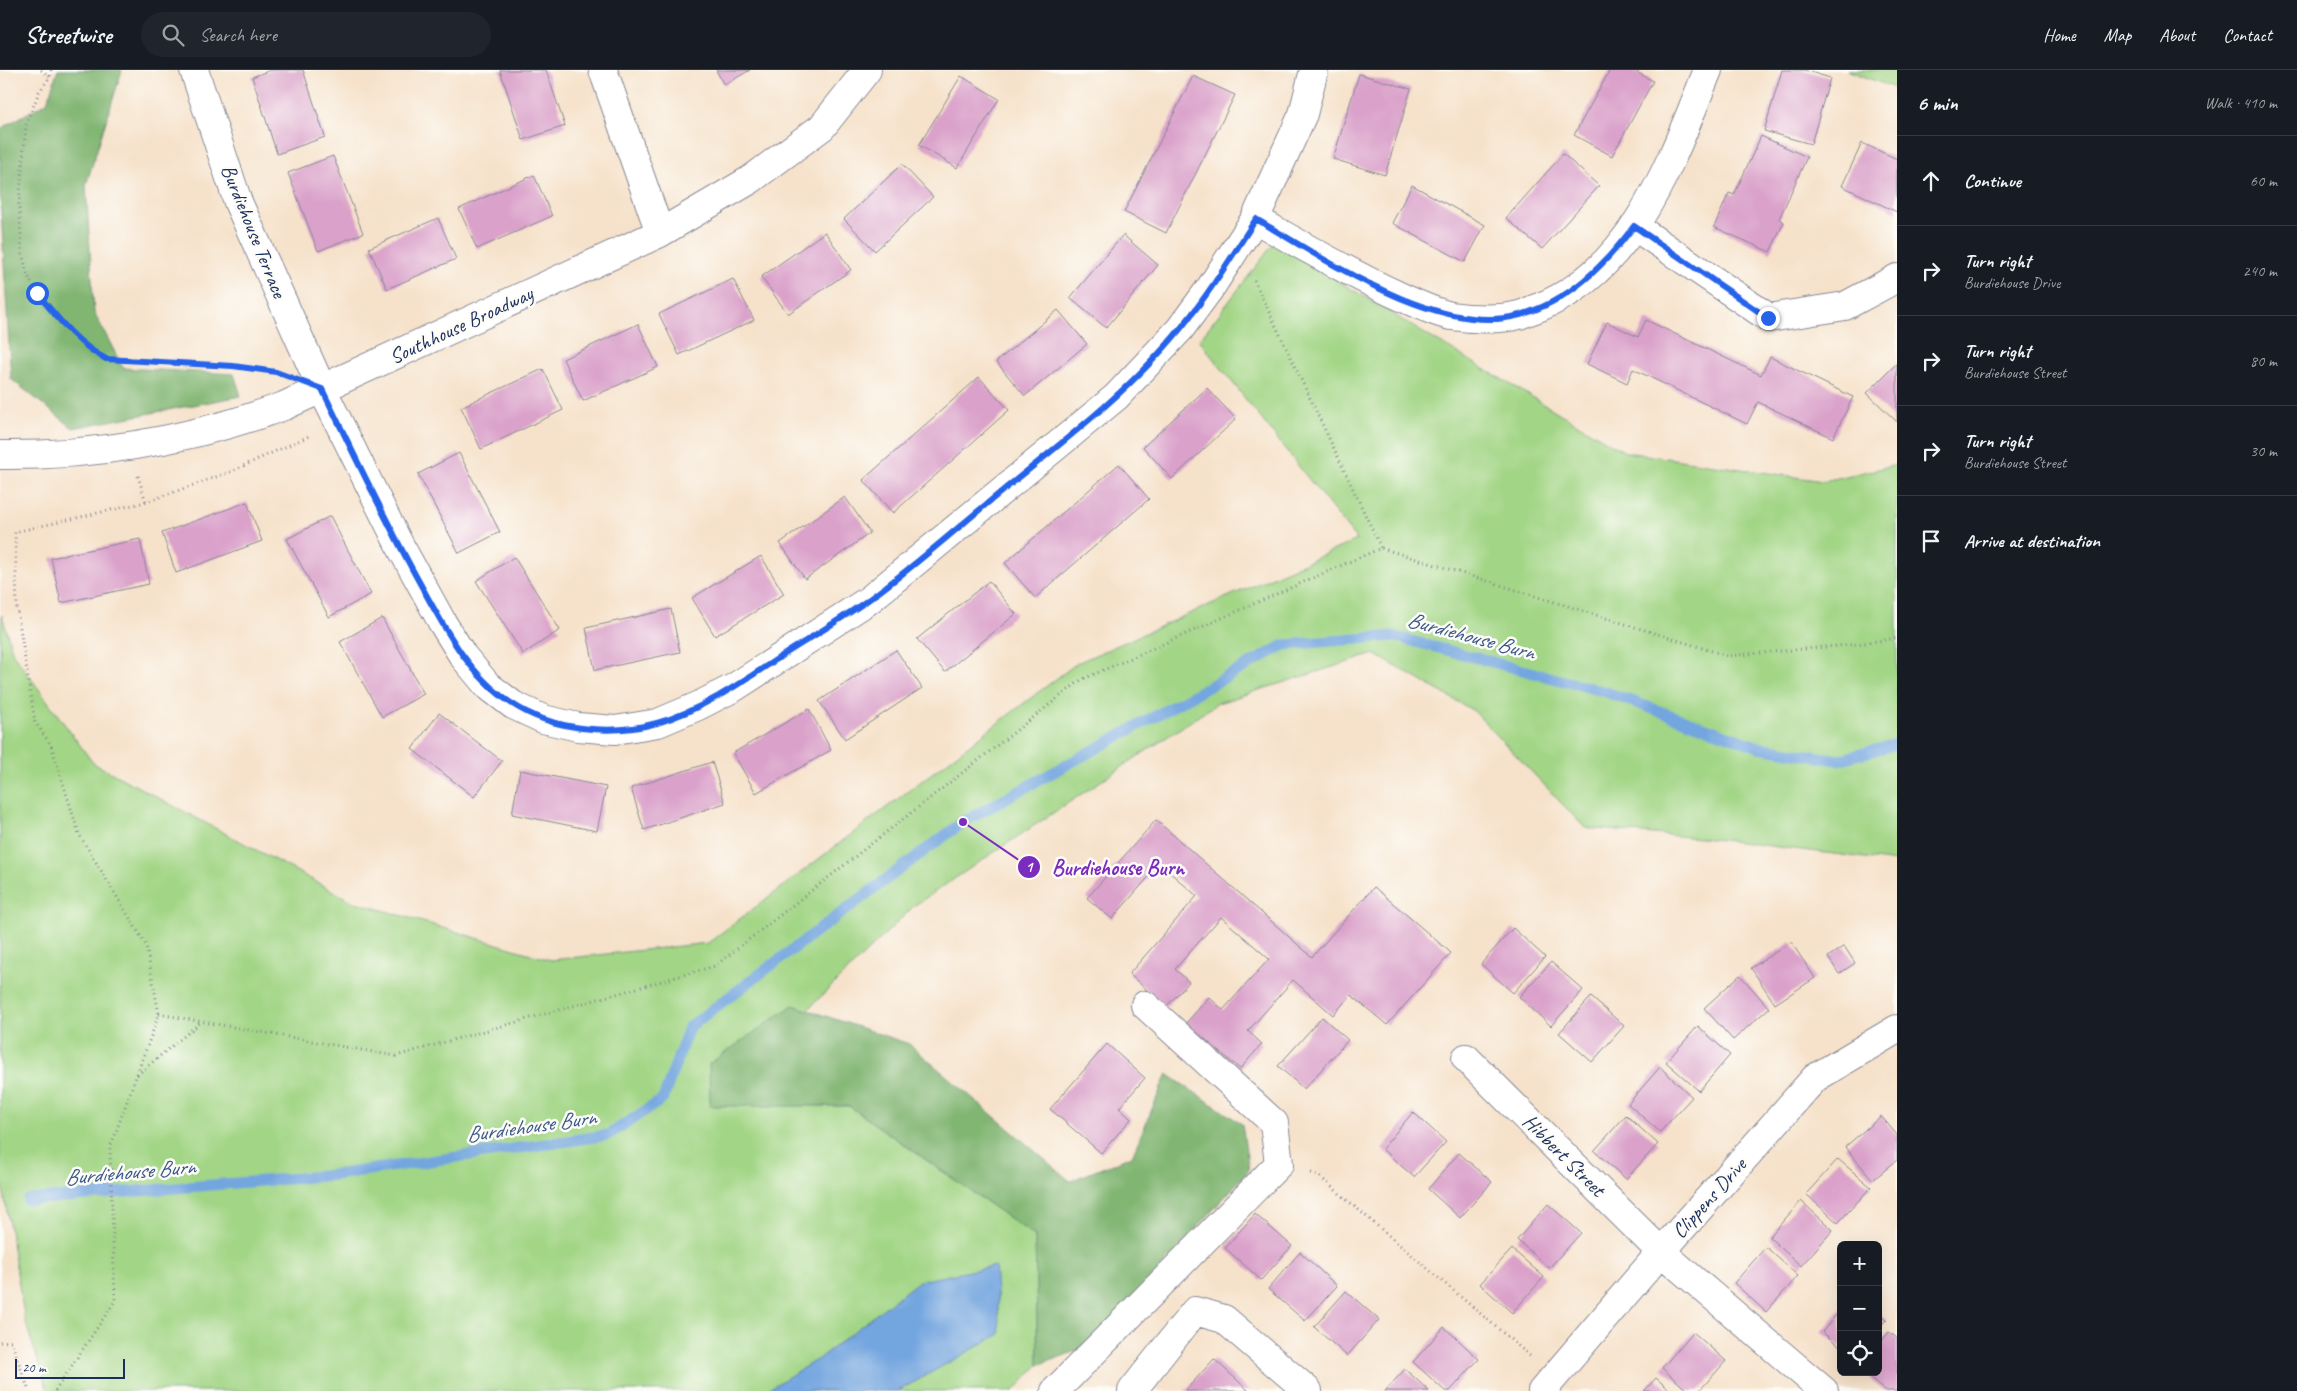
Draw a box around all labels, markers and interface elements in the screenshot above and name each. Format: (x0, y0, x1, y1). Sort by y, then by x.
search box (141, 12, 491, 57)
text: Streetwise (25, 20, 111, 50)
icon: search (159, 21, 187, 49)
text: Search here (199, 23, 277, 47)
text: Home (2043, 24, 2076, 46)
text: Map (2104, 24, 2131, 46)
text: About (2159, 24, 2195, 46)
text: Contact (2223, 24, 2272, 46)
text: 6 min (1917, 90, 1958, 116)
text: Walk · 410 m (2205, 93, 2277, 113)
street label: Burdiehouse Terrace (215, 161, 293, 303)
icon: ahead (1917, 167, 1945, 195)
text: Continue (1964, 169, 2021, 193)
text: 60 m (2250, 171, 2277, 191)
text: Turn right (1964, 249, 2031, 273)
icon: right (1917, 257, 1945, 285)
text: 240 m (2243, 261, 2277, 281)
text: Burdiehouse Drive (1964, 273, 2060, 293)
street label: Southhouse Broadway (385, 280, 538, 370)
route start (26, 282, 49, 305)
route end (1757, 307, 1780, 330)
text: Turn right (1964, 339, 2031, 363)
icon: right (1917, 347, 1945, 375)
text: 80 m (2250, 351, 2277, 371)
text: Burdiehouse Street (1964, 363, 2066, 383)
text: Turn right (1964, 429, 2031, 453)
icon: right (1917, 437, 1945, 465)
text: 30 m (2250, 441, 2277, 461)
text: Burdiehouse Street (1964, 453, 2066, 473)
icon: arrive (1917, 527, 1945, 555)
text: Arrive at destination (1964, 529, 2100, 553)
water label: Burdiehouse Burn (1404, 606, 1540, 667)
callout: Burdiehouse Burn (1017, 849, 1194, 886)
text: Burdiehouse Burn (1052, 854, 1186, 882)
text: 1 (1026, 858, 1035, 877)
water label: Burdiehouse Burn (464, 1103, 600, 1149)
street label: Hibbert Street (1517, 1108, 1612, 1203)
street label: Clippens Drive (1666, 1151, 1753, 1244)
water label: Burdiehouse Burn (64, 1152, 198, 1192)
map controls (1837, 1241, 1882, 1376)
button: + (1837, 1241, 1882, 1286)
button: − (1837, 1286, 1882, 1331)
button: locate (1837, 1331, 1882, 1376)
scale bar (15, 1356, 125, 1379)
text: 20 m (22, 1359, 46, 1376)

